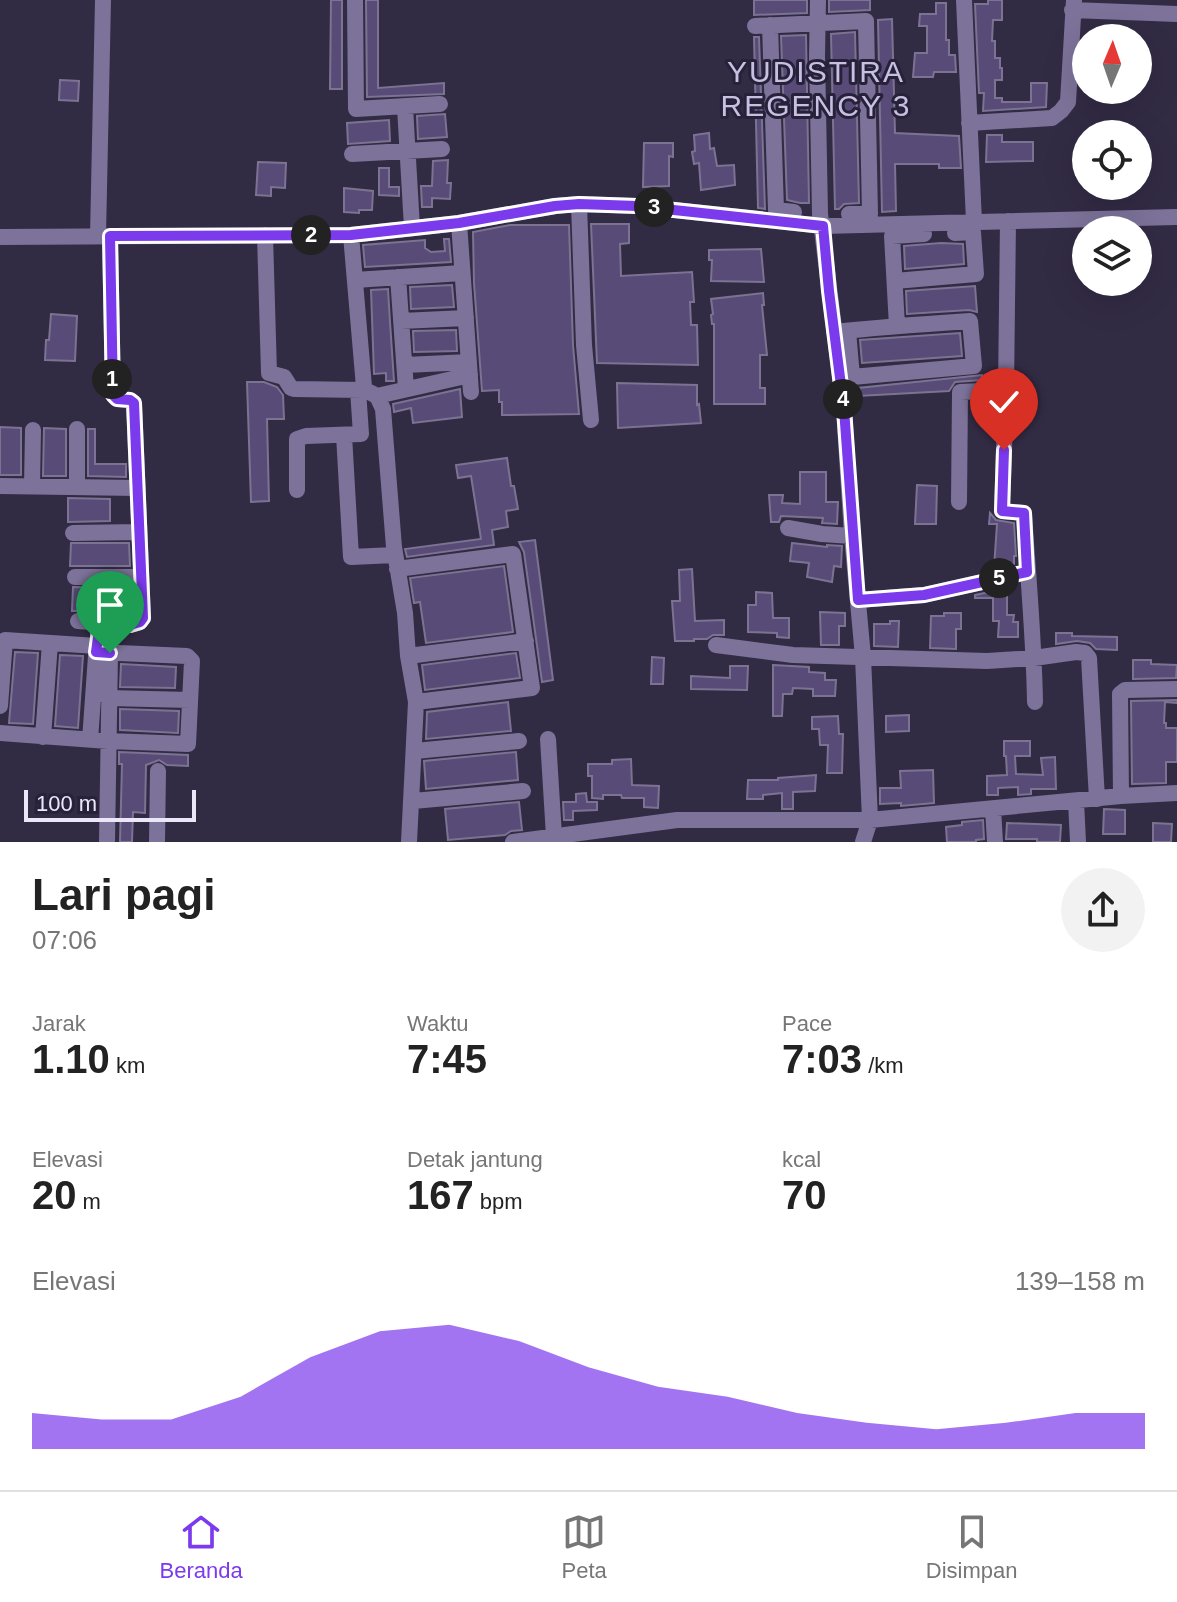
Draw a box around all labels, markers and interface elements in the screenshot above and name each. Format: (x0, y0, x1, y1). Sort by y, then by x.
north arrow (1072, 24, 1152, 104)
map controls (1072, 24, 1152, 296)
district label: YUDISTIRA REGENCY 3 (721, 55, 911, 122)
button: locate (1072, 120, 1152, 200)
pin: 3 (634, 187, 674, 227)
text: 3 (648, 194, 660, 219)
pin: 2 (291, 215, 331, 255)
button: layers (1072, 216, 1152, 296)
text: 2 (305, 222, 317, 247)
pin: 1 (92, 359, 132, 399)
text: 1 (106, 366, 118, 391)
pin (970, 368, 1038, 450)
pin: 4 (823, 379, 863, 419)
icon: check (982, 380, 1026, 424)
text: 4 (837, 386, 849, 411)
pin: 5 (979, 558, 1019, 598)
text: 5 (993, 565, 1005, 590)
pin (76, 571, 144, 653)
icon: arrive (88, 583, 132, 627)
scale bar (24, 786, 196, 822)
text: 100 m (36, 791, 97, 816)
button: share (1061, 868, 1145, 952)
text: Lari pagi (32, 870, 215, 919)
text: 07:06 (32, 925, 97, 955)
text: Jarak (32, 1011, 86, 1036)
text: Waktu (407, 1011, 469, 1036)
text: Pace (782, 1011, 832, 1036)
text: 1.10 (32, 1037, 110, 1081)
text: 7:45 (407, 1037, 487, 1081)
text: 7:03 (782, 1037, 862, 1081)
text: km (110, 1053, 145, 1078)
text: /km (862, 1053, 904, 1078)
text: Elevasi (32, 1147, 103, 1172)
text: Detak jantung (407, 1147, 543, 1172)
text: kcal (782, 1147, 821, 1172)
text: 20 (32, 1173, 77, 1217)
text: 167 (407, 1173, 474, 1217)
text: 70 (782, 1173, 827, 1217)
text: m (77, 1189, 101, 1214)
text: bpm (474, 1189, 523, 1214)
text: Elevasi (32, 1266, 116, 1296)
text: 139–158 m (1015, 1266, 1145, 1296)
tab: Beranda (159, 1510, 243, 1584)
tab: Peta (562, 1510, 607, 1584)
tab: Disimpan (926, 1510, 1018, 1584)

